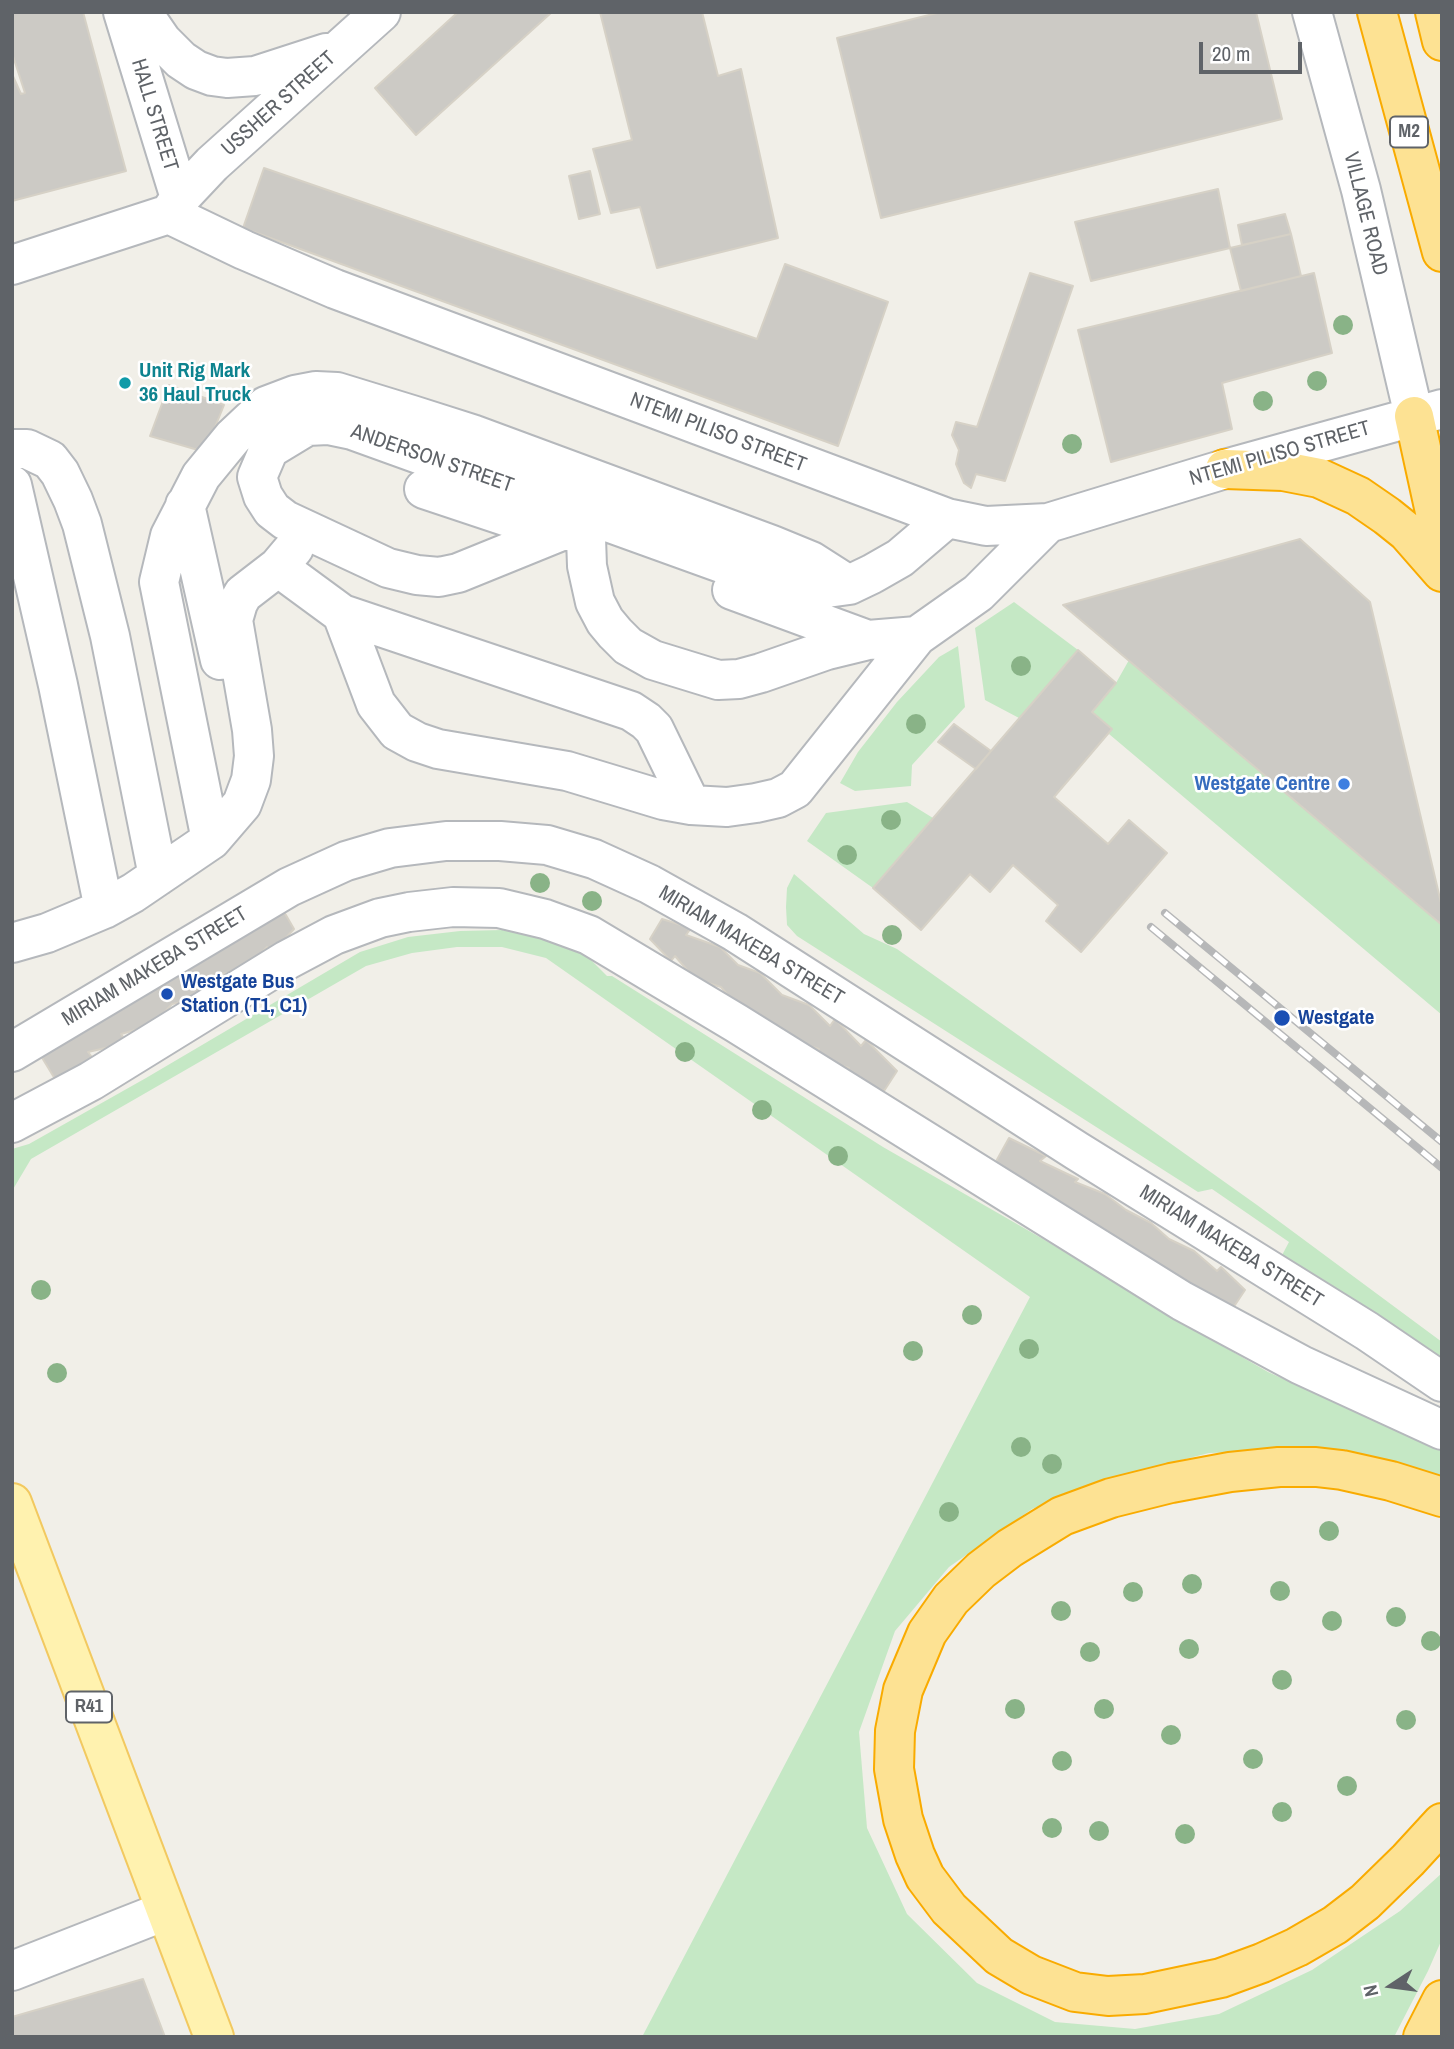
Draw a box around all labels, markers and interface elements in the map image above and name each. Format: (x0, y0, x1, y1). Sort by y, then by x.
scale bar (1202, 28, 1305, 72)
text: 20 m (1212, 39, 1250, 68)
street label: USSHER STREET (217, 46, 341, 162)
street label: HALL STREET (125, 56, 183, 174)
road number: M2 (1390, 116, 1428, 148)
street label: VILLAGE ROAD (1337, 150, 1393, 278)
place label: Unit Rig Mark 36 Haul Truck (139, 358, 251, 408)
marker: Unit Rig Mark 36 Haul Truck (117, 375, 133, 391)
street label: NTEMI PILISO STREET (626, 388, 810, 478)
street label: NTEMI PILISO STREET (1187, 416, 1373, 492)
street label: ANDERSON STREET (347, 419, 517, 499)
place label: Westgate Centre (1194, 771, 1330, 797)
marker: Westgate Centre (1336, 776, 1352, 792)
street label: MIRIAM MAKEBA STREET (654, 881, 848, 1011)
street label: MIRIAM MAKEBA STREET (58, 902, 252, 1032)
place label: Westgate Bus Station (T1, C1) (181, 969, 307, 1019)
marker: Westgate Bus Station (T1, C1) (159, 986, 175, 1002)
place label: Westgate (1298, 1005, 1374, 1031)
marker: Westgate (1272, 1008, 1292, 1028)
street label: MIRIAM MAKEBA STREET (1135, 1180, 1327, 1314)
road number: R41 (66, 1692, 112, 1722)
north arrow (1356, 1951, 1426, 2021)
text: N (1357, 1982, 1384, 1999)

